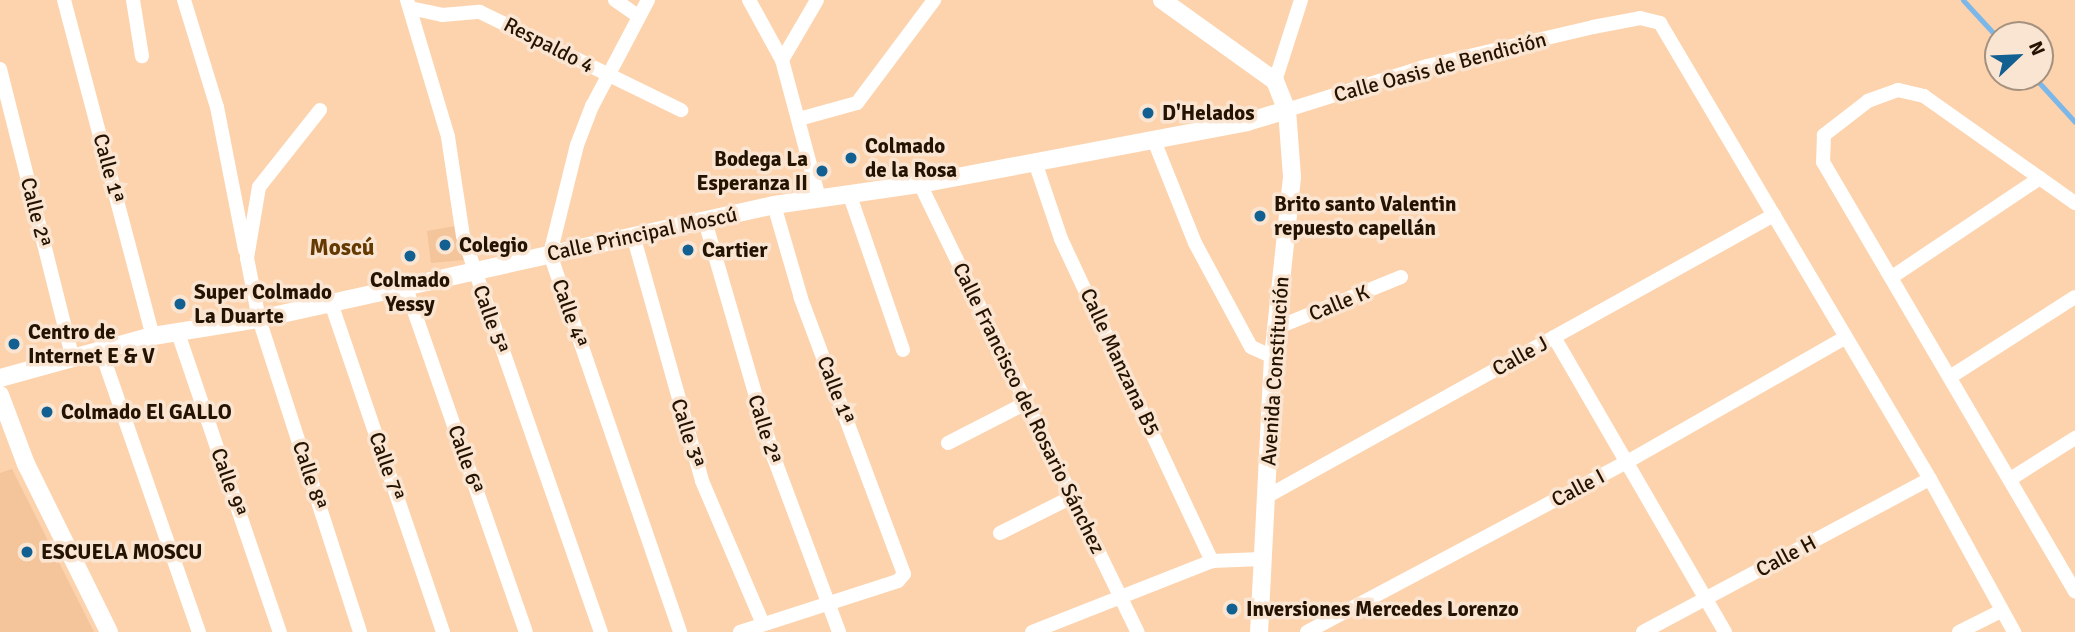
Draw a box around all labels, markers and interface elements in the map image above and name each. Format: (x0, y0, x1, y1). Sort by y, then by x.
street label: Respaldo 4 (500, 12, 598, 78)
north arrow (1984, 21, 2054, 91)
street label: Calle Oasis de Bendición (1331, 26, 1549, 108)
text: N (2023, 38, 2050, 59)
place label: D'Helados (1162, 100, 1255, 126)
marker: D'Helados (1140, 105, 1156, 121)
street label: Calle 1ª (88, 131, 130, 205)
place label: Colmado de la Rosa (865, 133, 957, 183)
place label: Bodega La Esperanza II (696, 146, 808, 196)
marker: Colmado de la Rosa (843, 150, 859, 166)
marker: Bodega La Esperanza II (814, 163, 830, 179)
street label: Calle 2ª (15, 175, 57, 249)
place label: Brito santo Valentin repuesto capellán (1274, 191, 1456, 241)
street label: Calle Principal Moscú (545, 202, 739, 266)
marker: Brito santo Valentin repuesto capellán (1252, 208, 1268, 224)
place label: Colegio (459, 232, 528, 258)
district label: Moscú (310, 234, 374, 262)
marker: Colegio (437, 237, 453, 253)
place label: Cartier (702, 237, 768, 263)
marker: Cartier (680, 242, 696, 258)
marker: Colmado Yessy (402, 248, 418, 264)
street label: Calle Francisco del Rosario Sánchez (947, 258, 1111, 558)
place label: Colmado Yessy (370, 267, 450, 317)
street label: Avenida Constitución (1256, 275, 1294, 467)
street label: Calle 4ª (547, 276, 593, 350)
place label: Super Colmado La Duarte (194, 279, 332, 329)
street label: Calle K (1305, 280, 1373, 326)
street label: Calle 5ª (468, 282, 514, 356)
street label: Calle Manzana B5 (1075, 284, 1165, 440)
marker: Super Colmado La Duarte (172, 296, 188, 312)
place label: Centro de Internet E & V (28, 319, 155, 369)
street label: Calle J (1488, 331, 1552, 381)
marker: Centro de Internet E & V (6, 336, 22, 352)
street label: Calle 1ª (812, 353, 860, 427)
street label: Calle 2ª (743, 392, 787, 466)
street label: Calle 3ª (666, 396, 710, 470)
place label: Colmado El GALLO (61, 399, 232, 425)
marker: Colmado El GALLO (39, 404, 55, 420)
street label: Calle 6ª (443, 422, 489, 496)
street label: Calle 7ª (364, 429, 410, 503)
street label: Calle 8ª (287, 438, 333, 512)
street label: Calle 9ª (206, 445, 252, 519)
street label: Calle I (1547, 464, 1609, 512)
street label: Calle H (1752, 530, 1820, 582)
place label: ESCUELA MOSCU (41, 539, 202, 565)
marker: ESCUELA MOSCU (19, 544, 35, 560)
place label: Inversiones Mercedes Lorenzo (1246, 596, 1519, 622)
marker: Inversiones Mercedes Lorenzo (1224, 601, 1240, 617)

